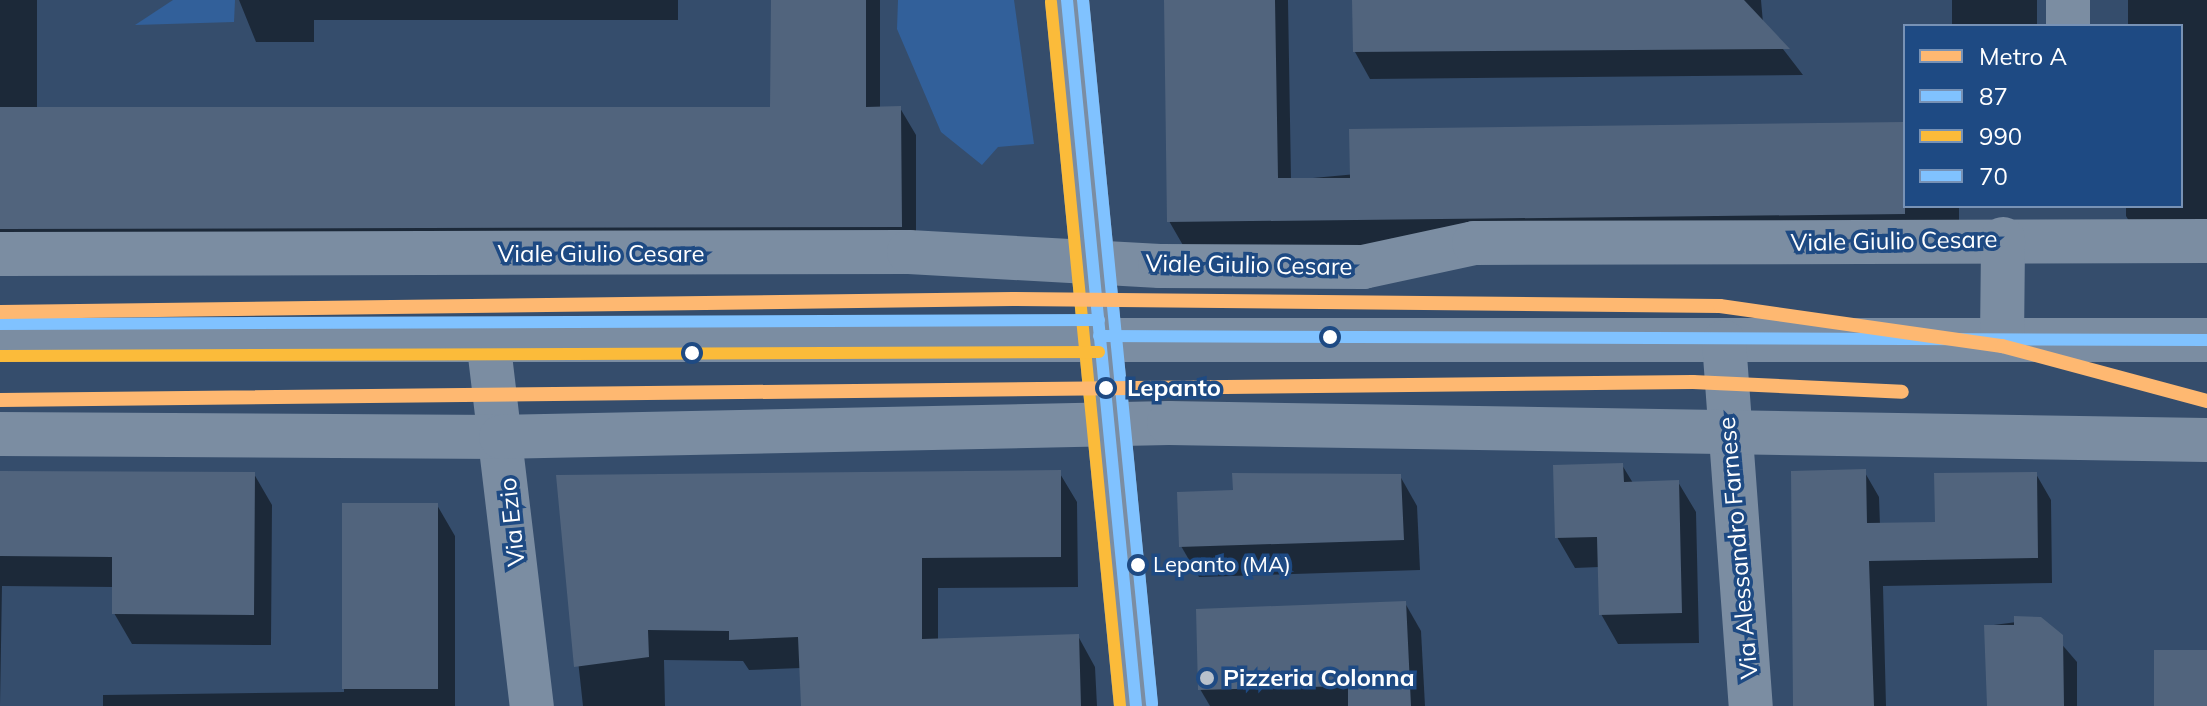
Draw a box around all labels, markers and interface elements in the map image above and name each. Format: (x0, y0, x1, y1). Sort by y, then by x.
legend (1903, 24, 2183, 208)
text: Metro A (1979, 41, 2067, 71)
text: 87 (1979, 81, 2008, 111)
text: 990 (1979, 121, 2022, 151)
text: 70 (1979, 161, 2008, 191)
street label: Viale Giulio Cesare (1790, 225, 1998, 257)
street label: Viale Giulio Cesare (498, 240, 704, 268)
street label: Viale Giulio Cesare (1145, 249, 1353, 281)
unlabelled marker (1322, 329, 1338, 345)
unlabelled marker (684, 345, 700, 361)
marker: Lepanto (1092, 374, 1120, 402)
place label: Lepanto (1127, 374, 1221, 402)
street label: Via Alessandro Farnese (1712, 416, 1764, 680)
street label: Via Ezio (493, 476, 531, 568)
place label: Lepanto (MA) (1153, 552, 1291, 578)
marker: Lepanto (MA) (1130, 557, 1146, 573)
place label: Pizzeria Colonna (1223, 664, 1415, 692)
marker: Pizzeria Colonna (1198, 669, 1216, 687)

